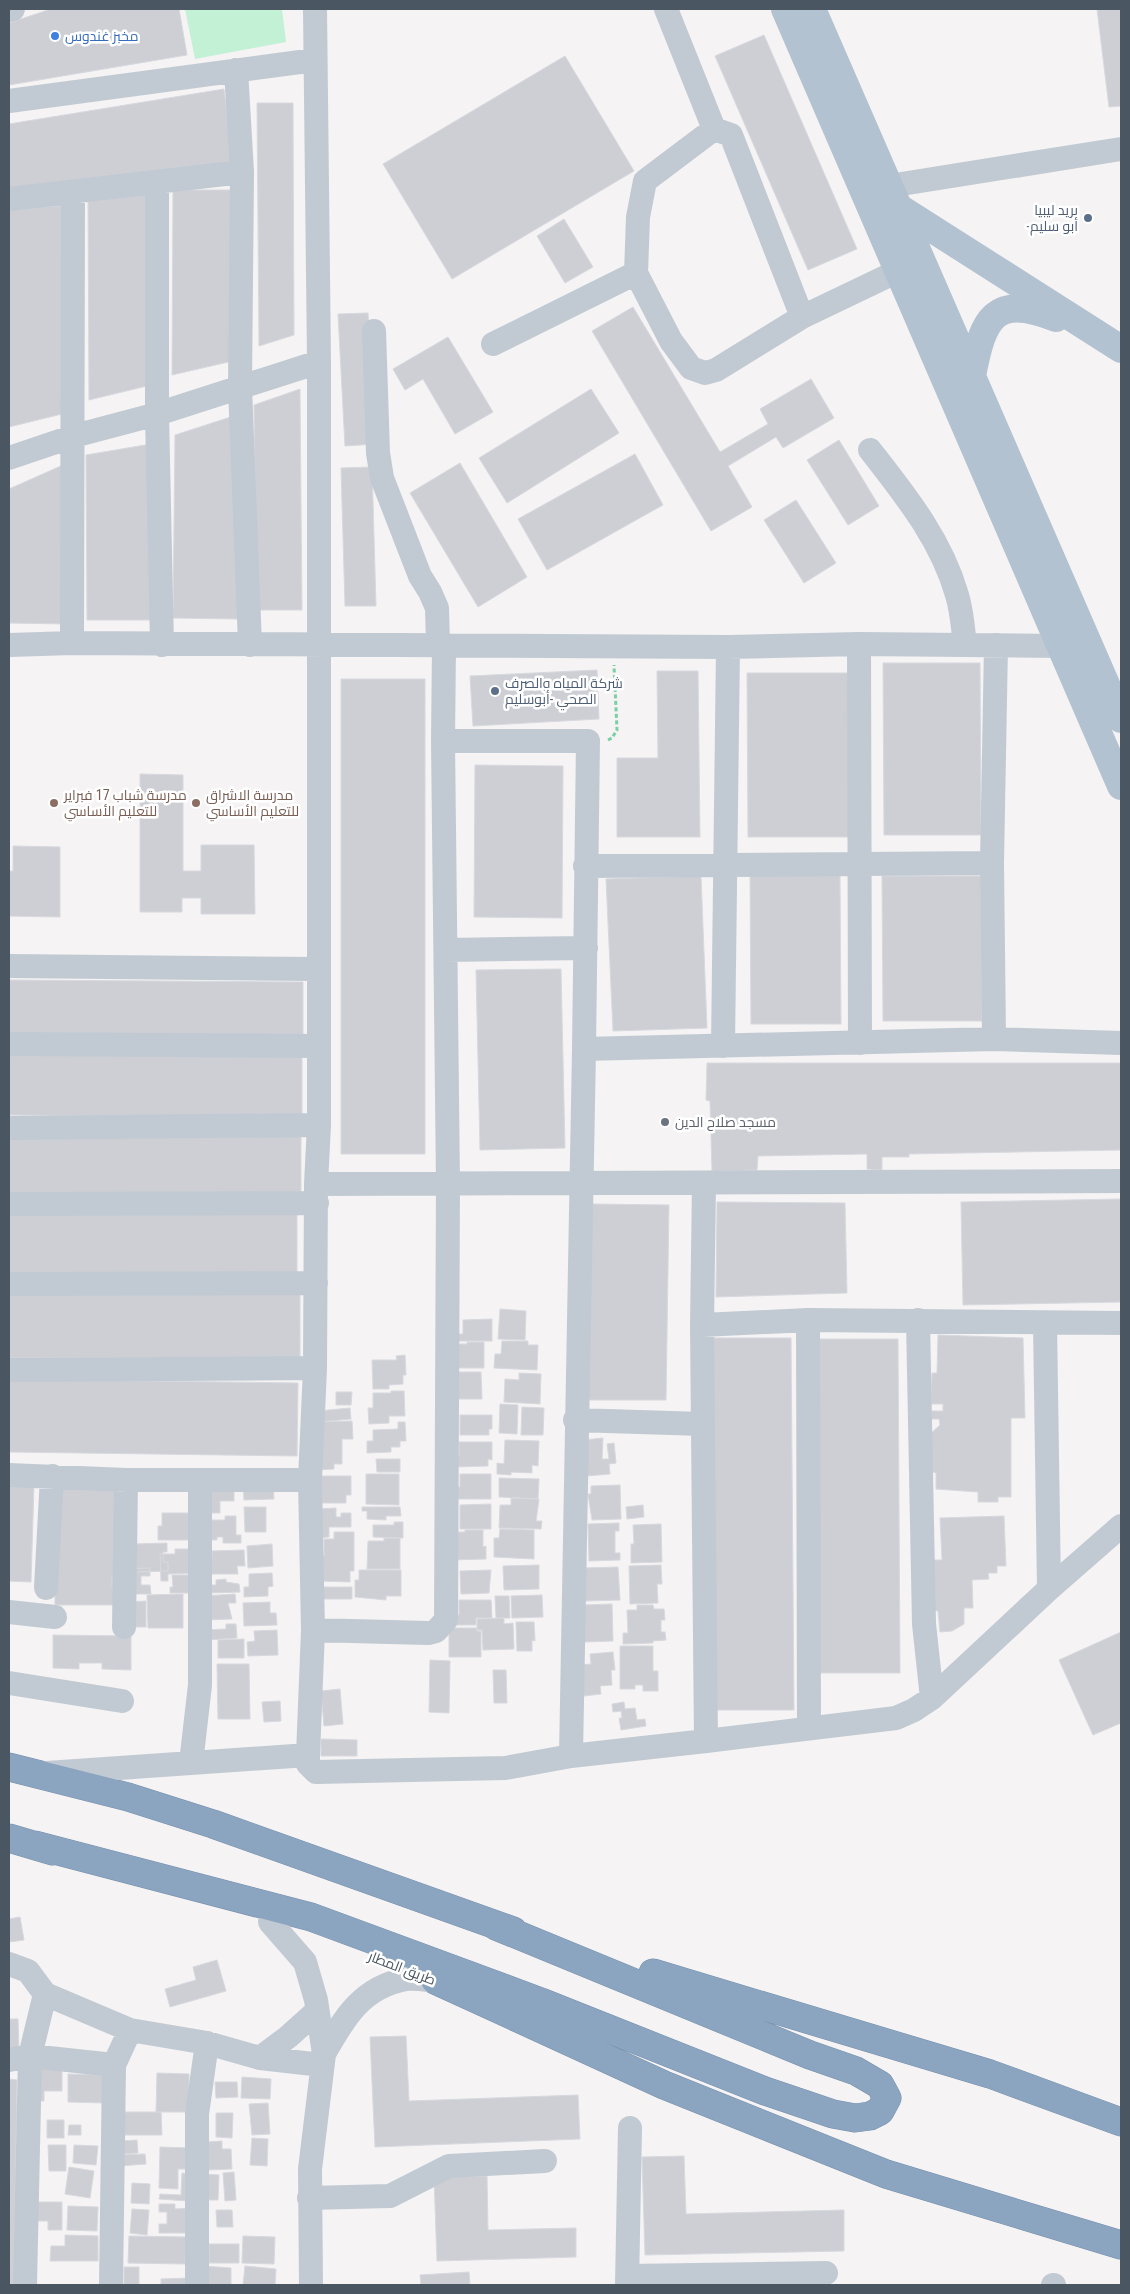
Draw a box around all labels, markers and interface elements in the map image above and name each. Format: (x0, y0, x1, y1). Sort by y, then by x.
place label: مخبز غندوس (65, 28, 138, 44)
marker: مخبز غندوس (49, 30, 61, 42)
place label: بريد ليبيا -أبو سليم (1026, 202, 1078, 236)
marker: بريد ليبيا -أبو سليم (1082, 212, 1094, 224)
place label: شركة المياه والصرف الصحي -أبوسليم (505, 675, 623, 711)
marker: شركة المياه والصرف الصحي -أبوسليم (489, 685, 501, 697)
place label: مدرسة شباب 17 فبراير للتعليم الأساسي (63, 787, 187, 822)
place label: مدرسة الاشراق للتعليم الأساسي (206, 787, 299, 822)
marker: مدرسة شباب 17 فبراير للتعليم الأساسي (48, 797, 60, 809)
marker: مدرسة الاشراق للتعليم الأساسي (190, 797, 202, 809)
place label: مسجد صلاح الدين (675, 1114, 776, 1131)
marker: مسجد صلاح الدين (659, 1116, 671, 1128)
street label: طريق المطار (365, 1948, 438, 1989)

